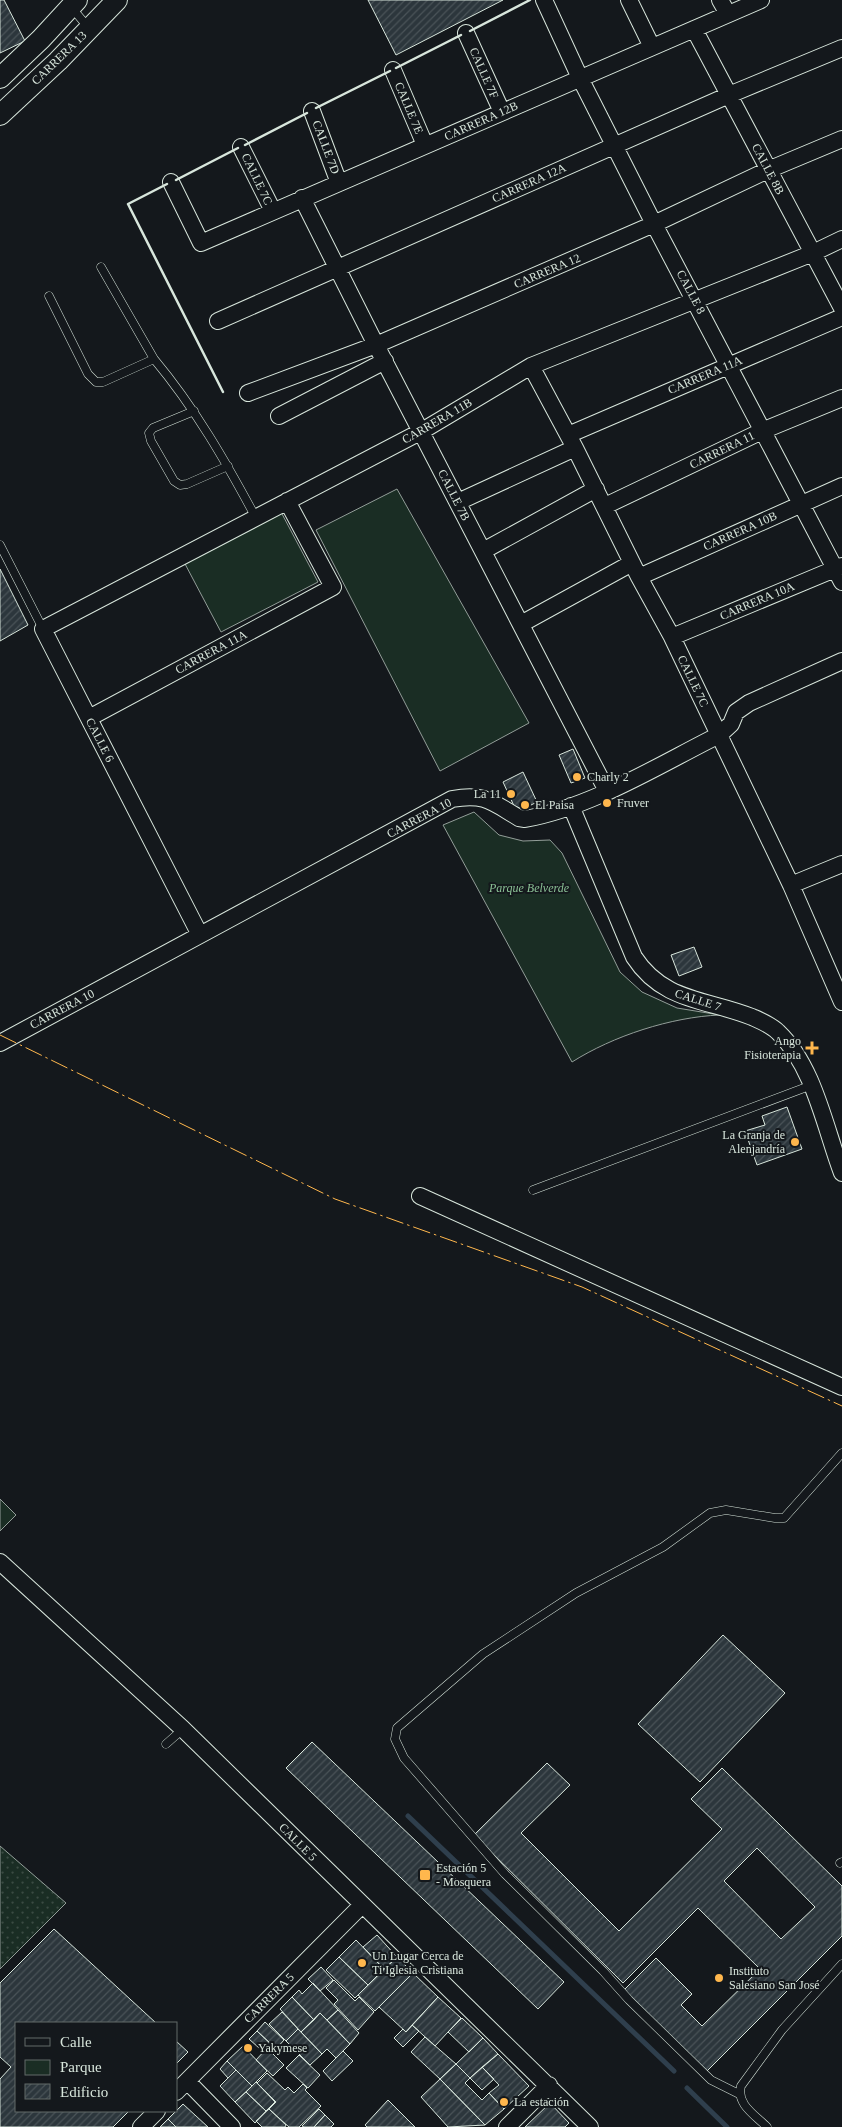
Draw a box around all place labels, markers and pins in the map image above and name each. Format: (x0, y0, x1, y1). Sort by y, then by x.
place label: Charly 2 (587, 770, 629, 784)
marker: Charly 2 (571, 771, 583, 783)
place label: La 11 (474, 787, 501, 801)
marker: La 11 (505, 788, 517, 800)
place label: Fruver (617, 796, 649, 810)
marker: Fruver (601, 797, 613, 809)
place label: El Paisa (535, 798, 575, 812)
marker: El Paisa (519, 799, 531, 811)
place label: Ango Fisioterapia (744, 1034, 802, 1062)
marker: Ango Fisioterapia (805, 1041, 819, 1055)
place label: La Granja de Alenjandría (722, 1128, 786, 1156)
marker: La Granja de Alenjandría (789, 1136, 801, 1148)
place label: Estación 5 - Mosquera (436, 1861, 492, 1889)
marker: Estación 5 - Mosquera (418, 1868, 432, 1882)
place label: Un Lugar Cerca de Ti Iglesia Cristiana (372, 1949, 464, 1977)
marker: Un Lugar Cerca de Ti Iglesia Cristiana (356, 1957, 368, 1969)
place label: Instituto Salesiano San José (729, 1964, 820, 1992)
marker: Instituto Salesiano San José (713, 1972, 725, 1984)
place label: Yakymese (258, 2041, 307, 2055)
marker: Yakymese (242, 2042, 254, 2054)
place label: La estación (514, 2095, 569, 2109)
marker: La estación (498, 2096, 510, 2108)

